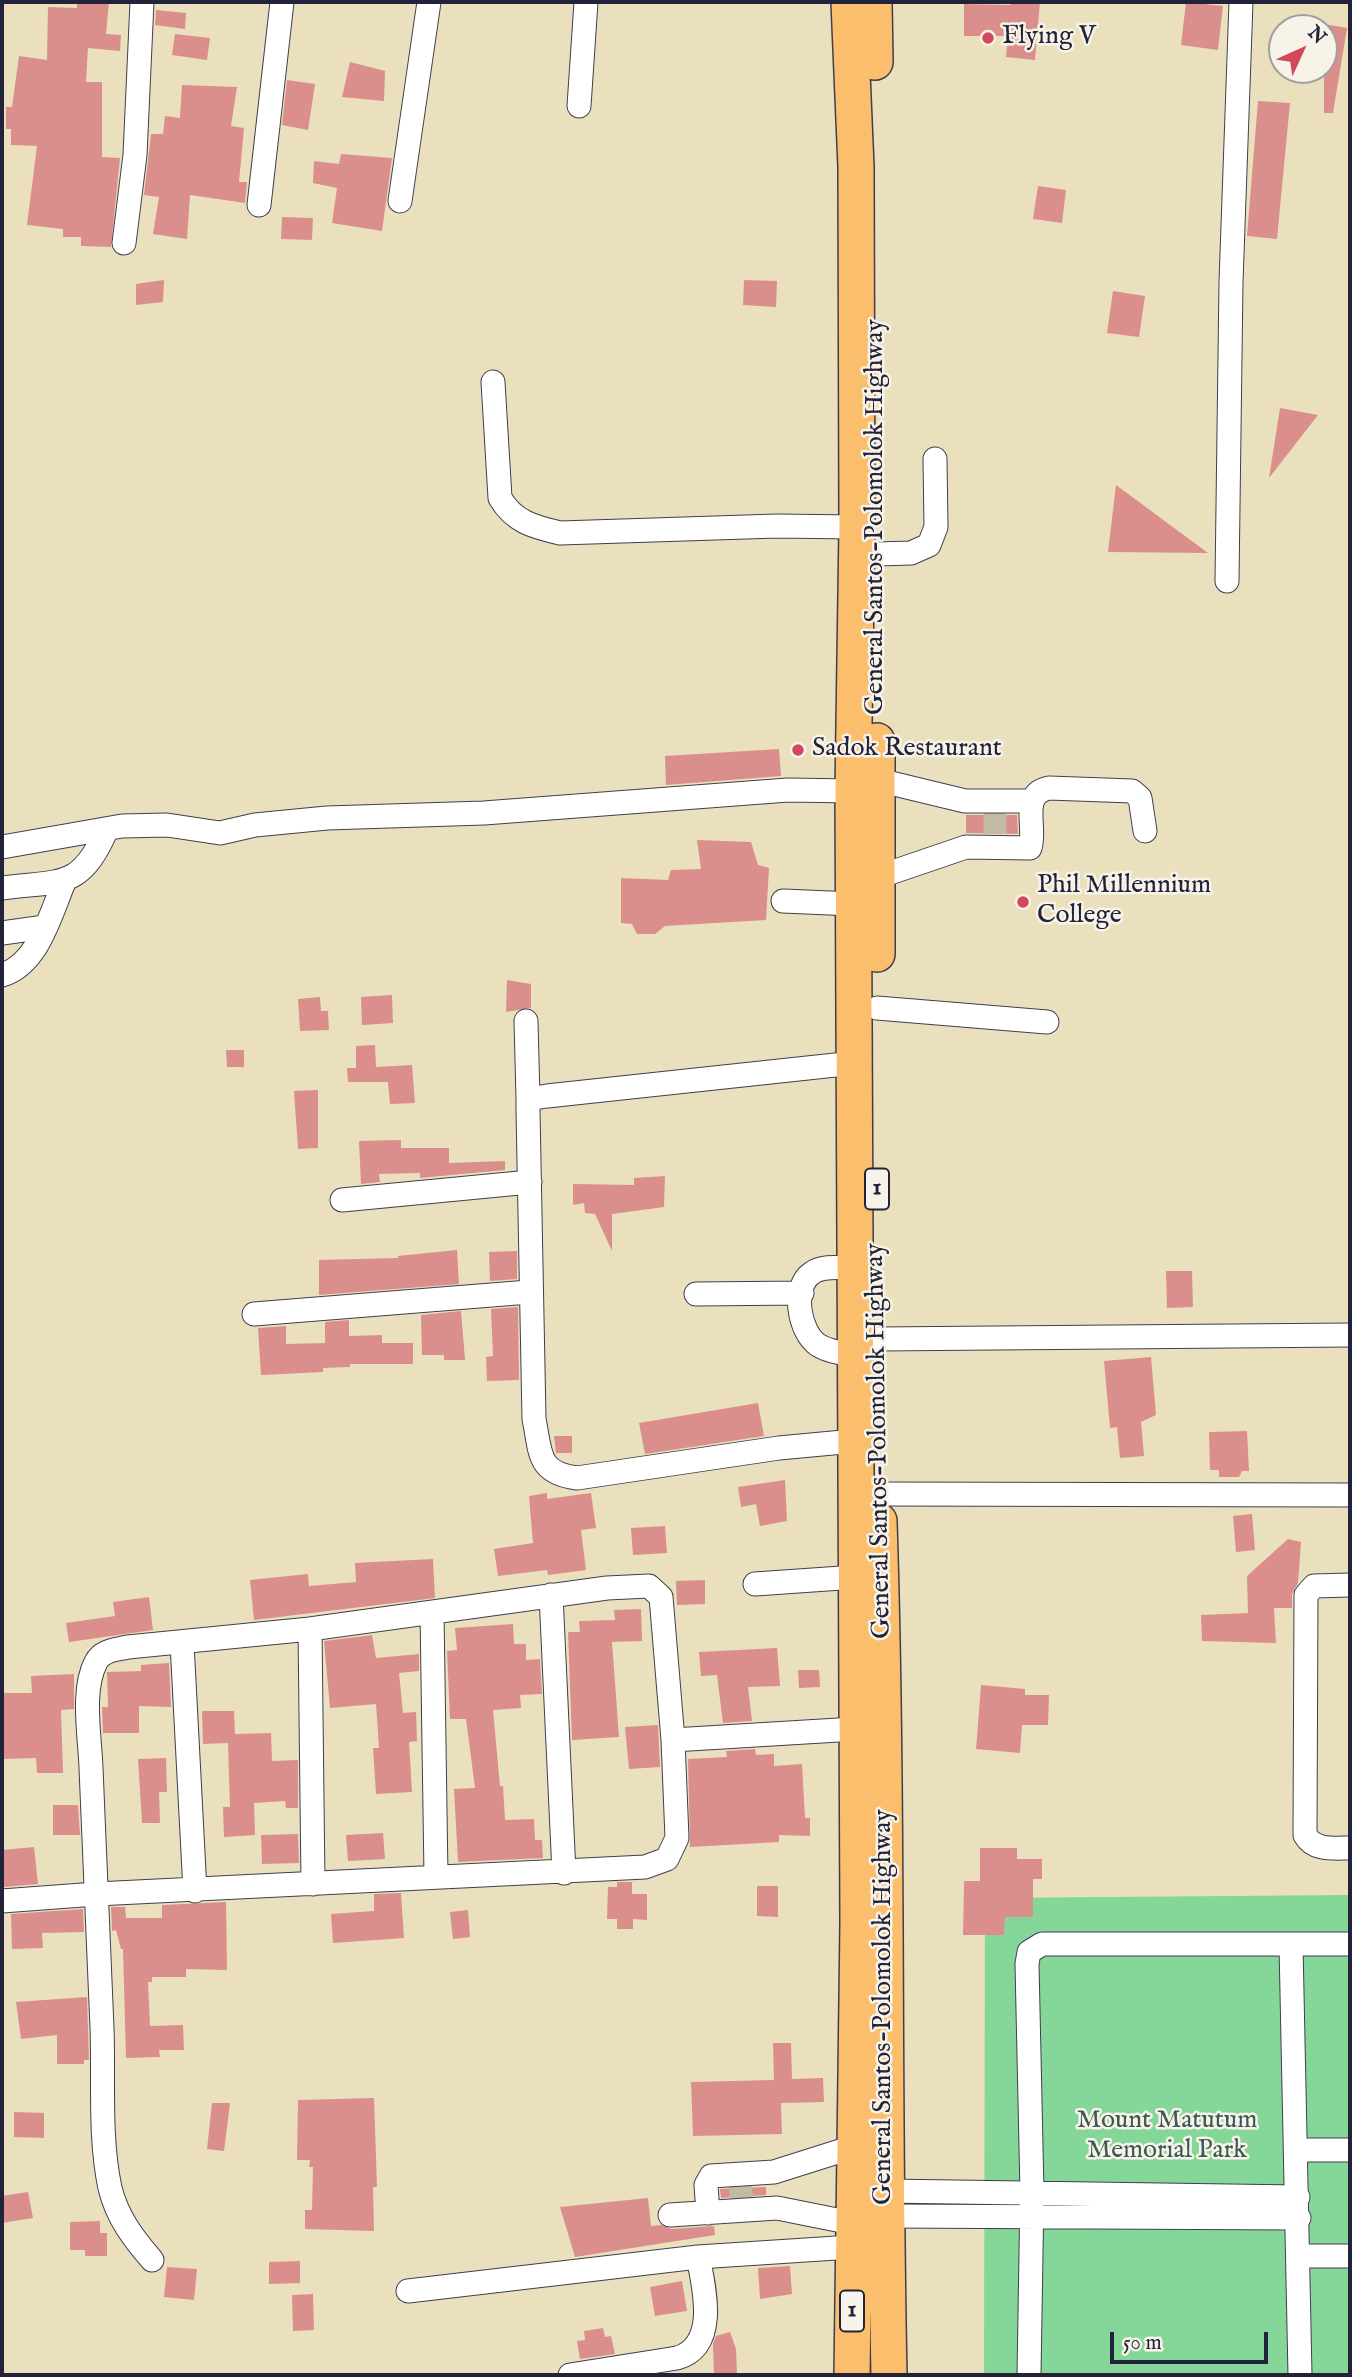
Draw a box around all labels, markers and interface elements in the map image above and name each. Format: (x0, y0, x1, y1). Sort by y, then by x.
north arrow (1268, 14, 1338, 84)
text: N (1302, 21, 1331, 50)
place label: Flying V (1002, 22, 1096, 54)
marker: Flying V (980, 30, 996, 46)
street label: General Santos-Polomolok Highway (861, 319, 893, 715)
place label: Sadok Restaurant (812, 734, 1002, 766)
marker: Sadok Restaurant (790, 742, 806, 758)
place label: Phil Millennium College (1037, 871, 1211, 932)
marker: Phil Millennium College (1015, 894, 1031, 910)
road number: 1 (865, 1168, 889, 1210)
street label: General Santos-Polomolok Highway (861, 1243, 899, 1639)
street label: General Santos-Polomolok Highway (869, 1809, 901, 2205)
park label: Mount Matutum Memorial Park (1077, 2106, 1257, 2168)
road number: 1 (840, 2290, 864, 2332)
scale bar (1114, 2318, 1272, 2362)
text: 50 m (1123, 2330, 1162, 2357)

